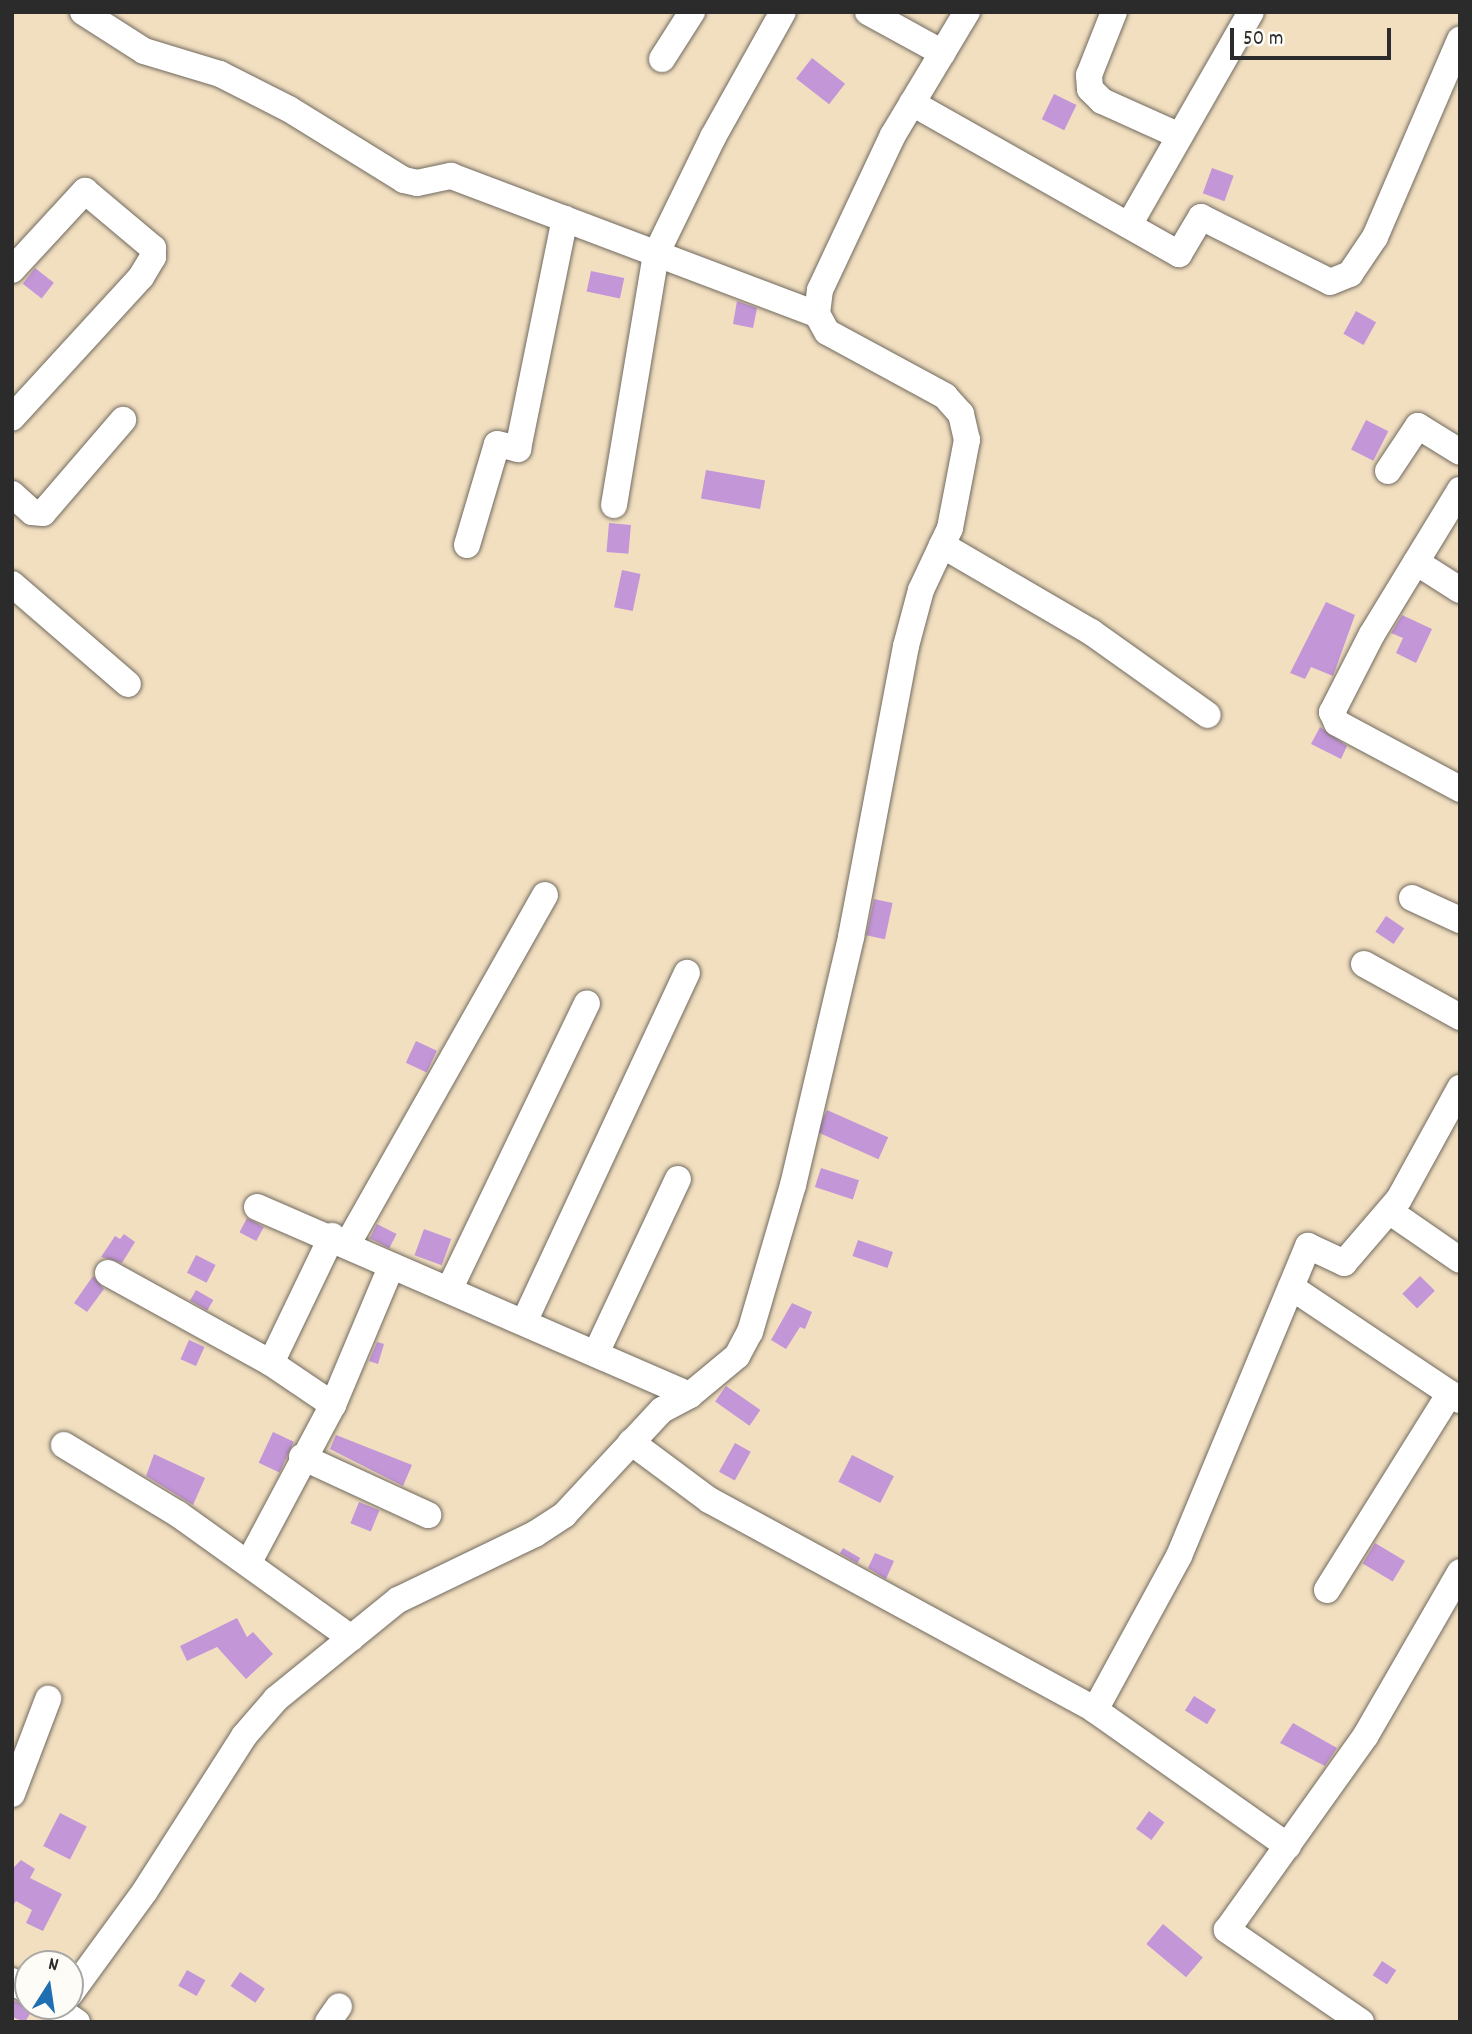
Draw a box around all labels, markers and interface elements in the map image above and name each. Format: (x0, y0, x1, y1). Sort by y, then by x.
scale bar (1234, 14, 1395, 58)
text: 50 m (1243, 25, 1283, 55)
north arrow (14, 1950, 84, 2020)
text: N (46, 1952, 60, 1980)

